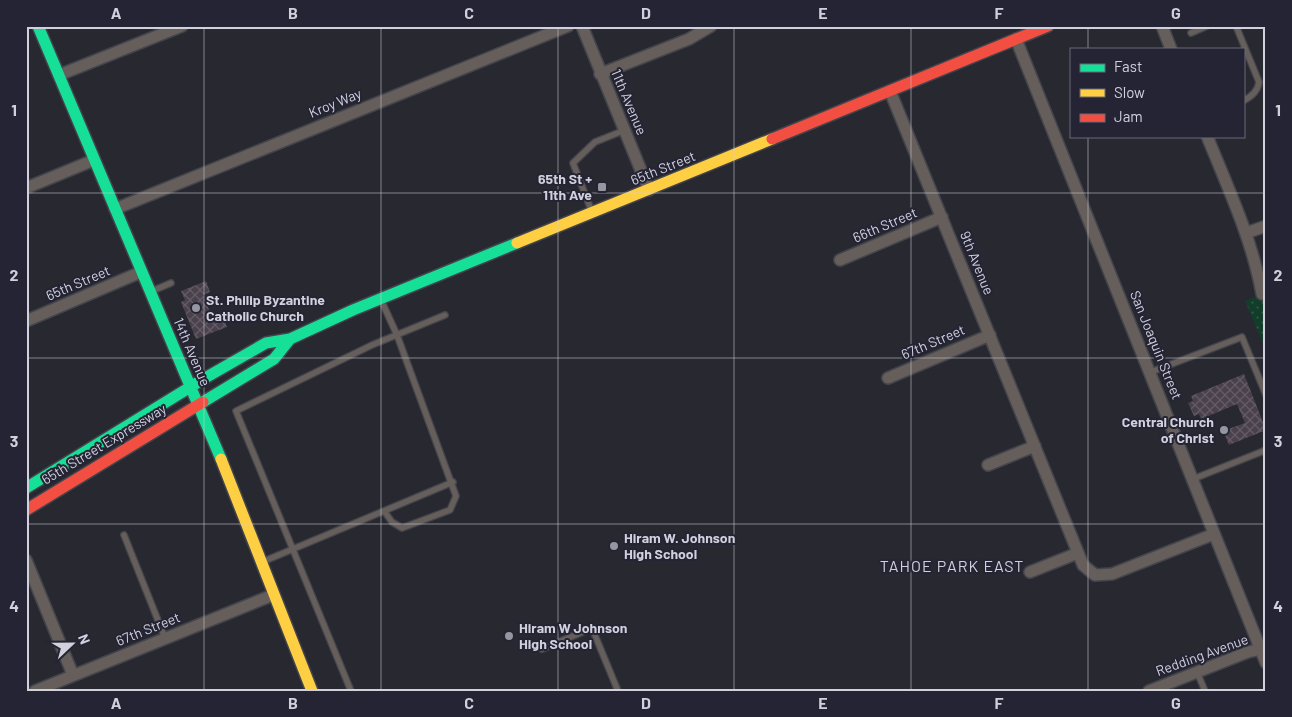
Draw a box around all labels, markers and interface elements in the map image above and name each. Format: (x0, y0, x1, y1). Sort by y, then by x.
text: A (111, 3, 122, 22)
text: B (288, 3, 298, 22)
text: C (464, 3, 474, 22)
text: D (641, 3, 651, 22)
text: E (818, 3, 828, 22)
text: F (995, 3, 1004, 22)
text: G (1171, 3, 1181, 22)
legend (1070, 48, 1244, 138)
text: Fast (1114, 57, 1142, 75)
street label: 11th Avenue (608, 66, 651, 137)
text: Slow (1114, 83, 1145, 101)
street label: Kroy Way (306, 84, 364, 121)
text: 1 (11, 100, 17, 119)
text: 1 (1275, 100, 1281, 119)
text: Jam (1114, 107, 1143, 125)
street label: 65th Street (628, 147, 698, 188)
place label: 65th St + 11th Ave (538, 170, 592, 203)
marker: 65th St + 11th Ave (596, 181, 608, 193)
street label: 66th Street (850, 203, 919, 246)
street label: 9th Avenue (957, 228, 998, 297)
street label: 65th Street (43, 261, 112, 304)
text: 2 (10, 265, 19, 284)
text: 2 (1274, 265, 1283, 284)
street label: San Joaquin Street (1127, 288, 1186, 402)
place label: St. Philip Byzantine Catholic Church (206, 291, 325, 324)
marker: St. Philip Byzantine Catholic Church (190, 302, 202, 314)
street label: 14th Avenue (170, 315, 214, 389)
street label: 67th Street (898, 321, 967, 363)
street label: 65th Street Expressway (38, 399, 170, 488)
place label: Central Church of Christ (1122, 413, 1214, 446)
marker: Central Church of Christ (1218, 424, 1230, 436)
text: 3 (10, 431, 18, 450)
text: 3 (1274, 431, 1282, 450)
place label: Hiram W. Johnson High School (624, 529, 735, 562)
marker: Hiram W. Johnson High School (608, 540, 620, 552)
district label: TAHOE PARK EAST (880, 556, 1024, 575)
text: 4 (9, 596, 19, 615)
text: 4 (1273, 596, 1283, 615)
street label: 67th Street (113, 608, 182, 649)
place label: Hiram W Johnson High School (519, 619, 627, 652)
north arrow (48, 620, 98, 670)
marker: Hiram W Johnson High School (503, 630, 515, 642)
street label: Redding Avenue (1153, 630, 1250, 679)
text: N (75, 631, 94, 646)
text: A (111, 693, 122, 712)
text: B (288, 693, 298, 712)
text: C (464, 693, 474, 712)
text: D (641, 693, 651, 712)
text: E (818, 693, 828, 712)
text: F (995, 693, 1004, 712)
text: G (1171, 693, 1181, 712)

